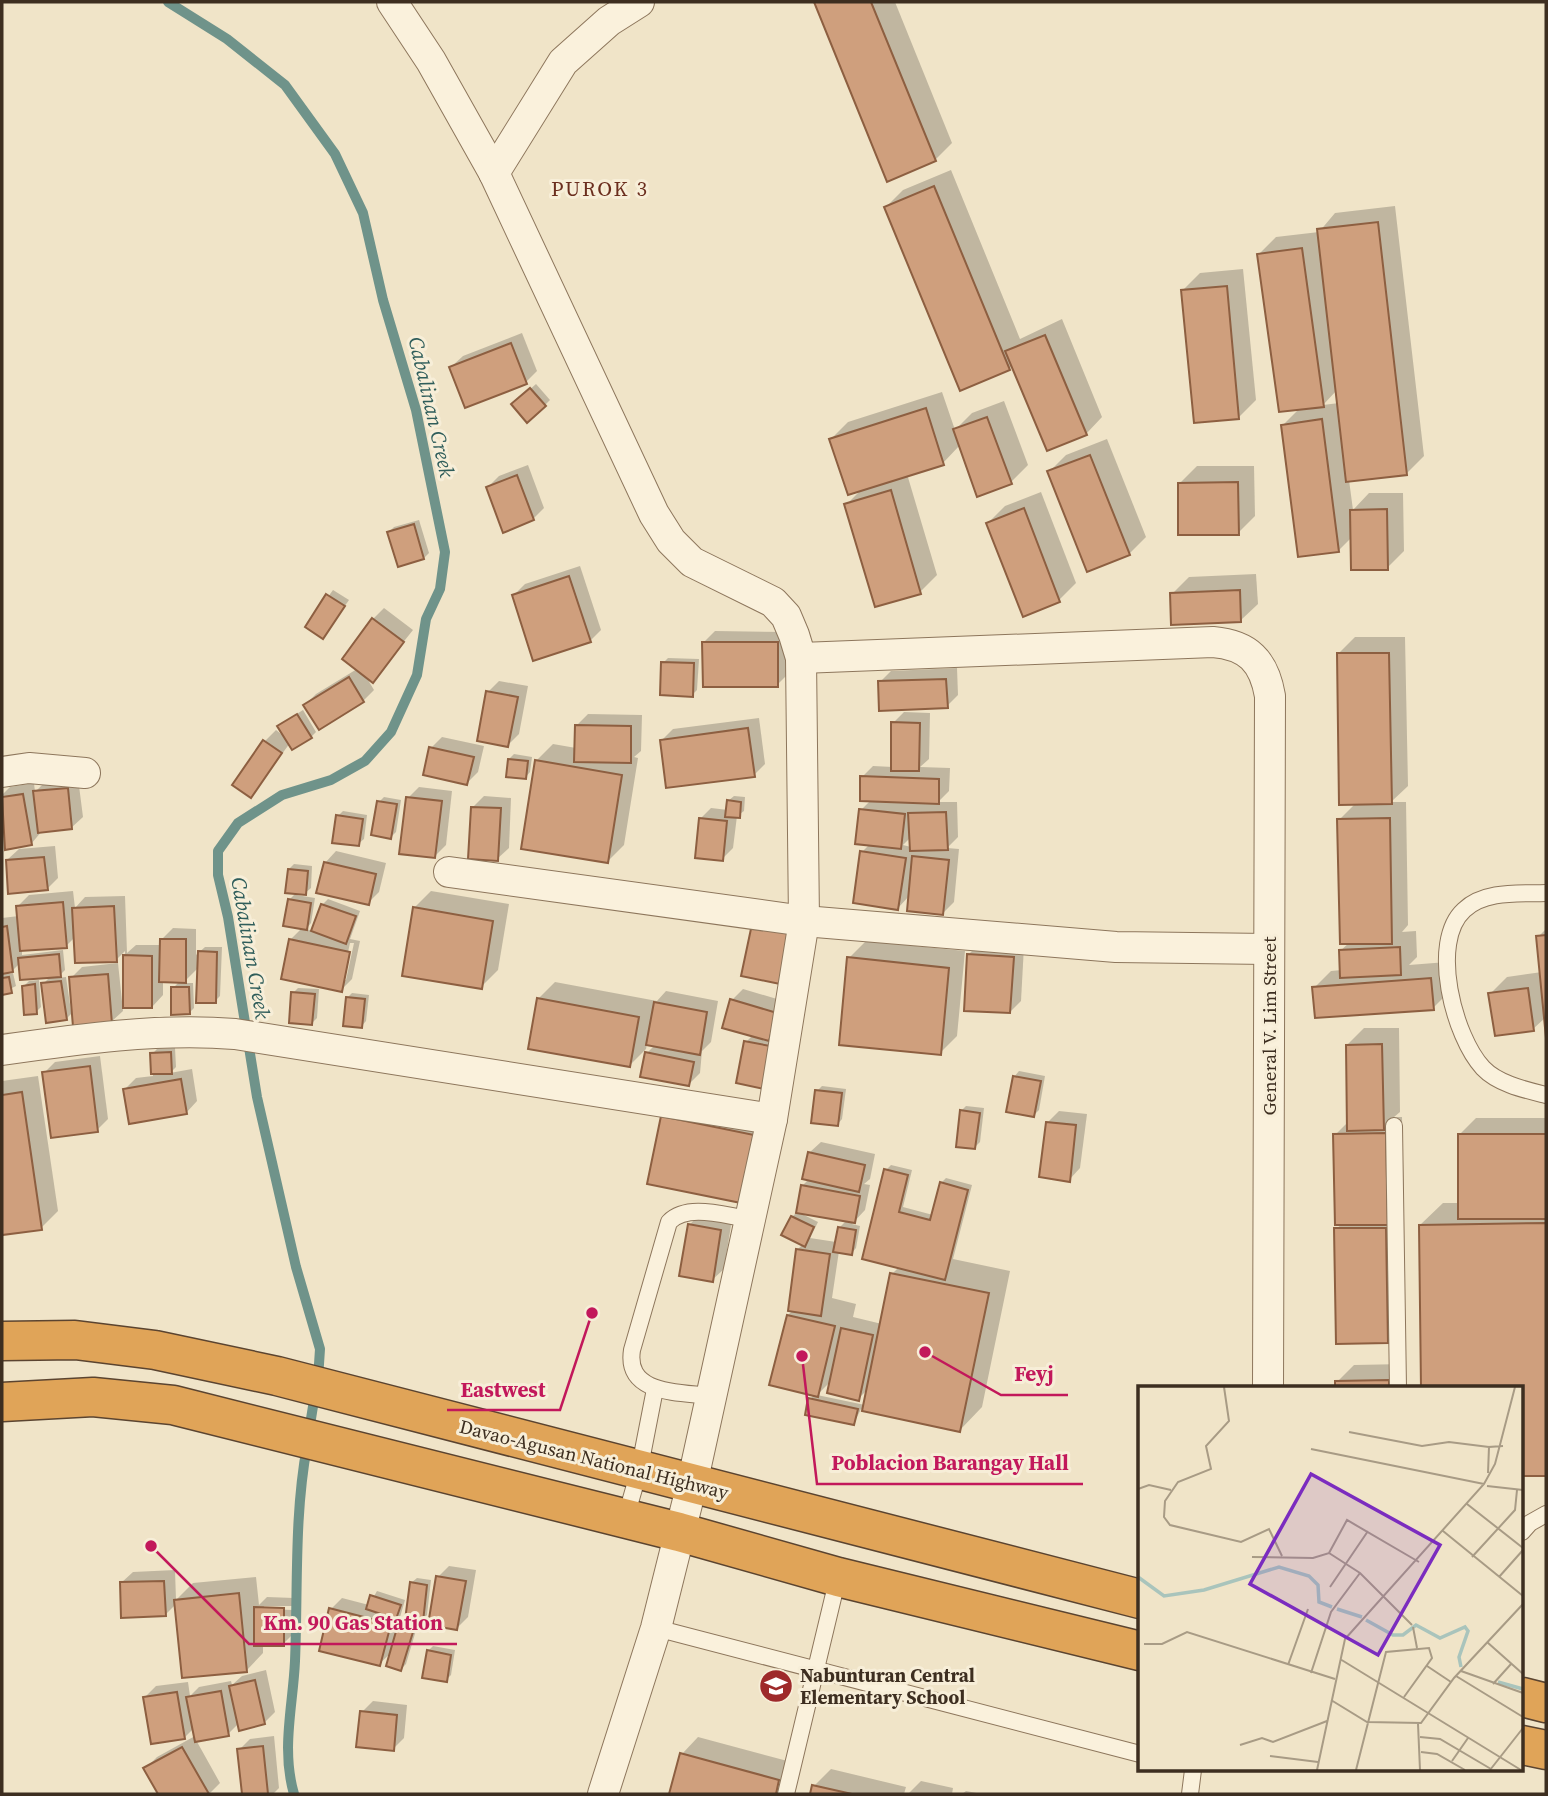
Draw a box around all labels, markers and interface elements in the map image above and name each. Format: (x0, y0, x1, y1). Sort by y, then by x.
district label: PUROK 3 (551, 174, 649, 203)
water label: Cabalinan Creek (402, 334, 462, 480)
water label: Cabalinan Creek (224, 875, 278, 1021)
street label: General V. Lim Street (1256, 936, 1282, 1115)
callout: Feyj (1001, 1353, 1068, 1395)
text: Feyj (1014, 1359, 1054, 1388)
callout: Eastwest (447, 1368, 560, 1410)
text: Eastwest (461, 1375, 546, 1404)
inset map (1138, 1386, 1524, 1772)
street label: Davao-Agusan National Highway (457, 1413, 732, 1505)
callout: Poblacion Barangay Hall (817, 1442, 1083, 1484)
text: Poblacion Barangay Hall (831, 1448, 1069, 1477)
callout: Km. 90 Gas Station (249, 1602, 457, 1644)
text: Km. 90 Gas Station (263, 1608, 443, 1637)
place label: Nabunturan Central Elementary School (800, 1662, 975, 1710)
school or university icon: Nabunturan Central Elementary School (757, 1667, 795, 1705)

